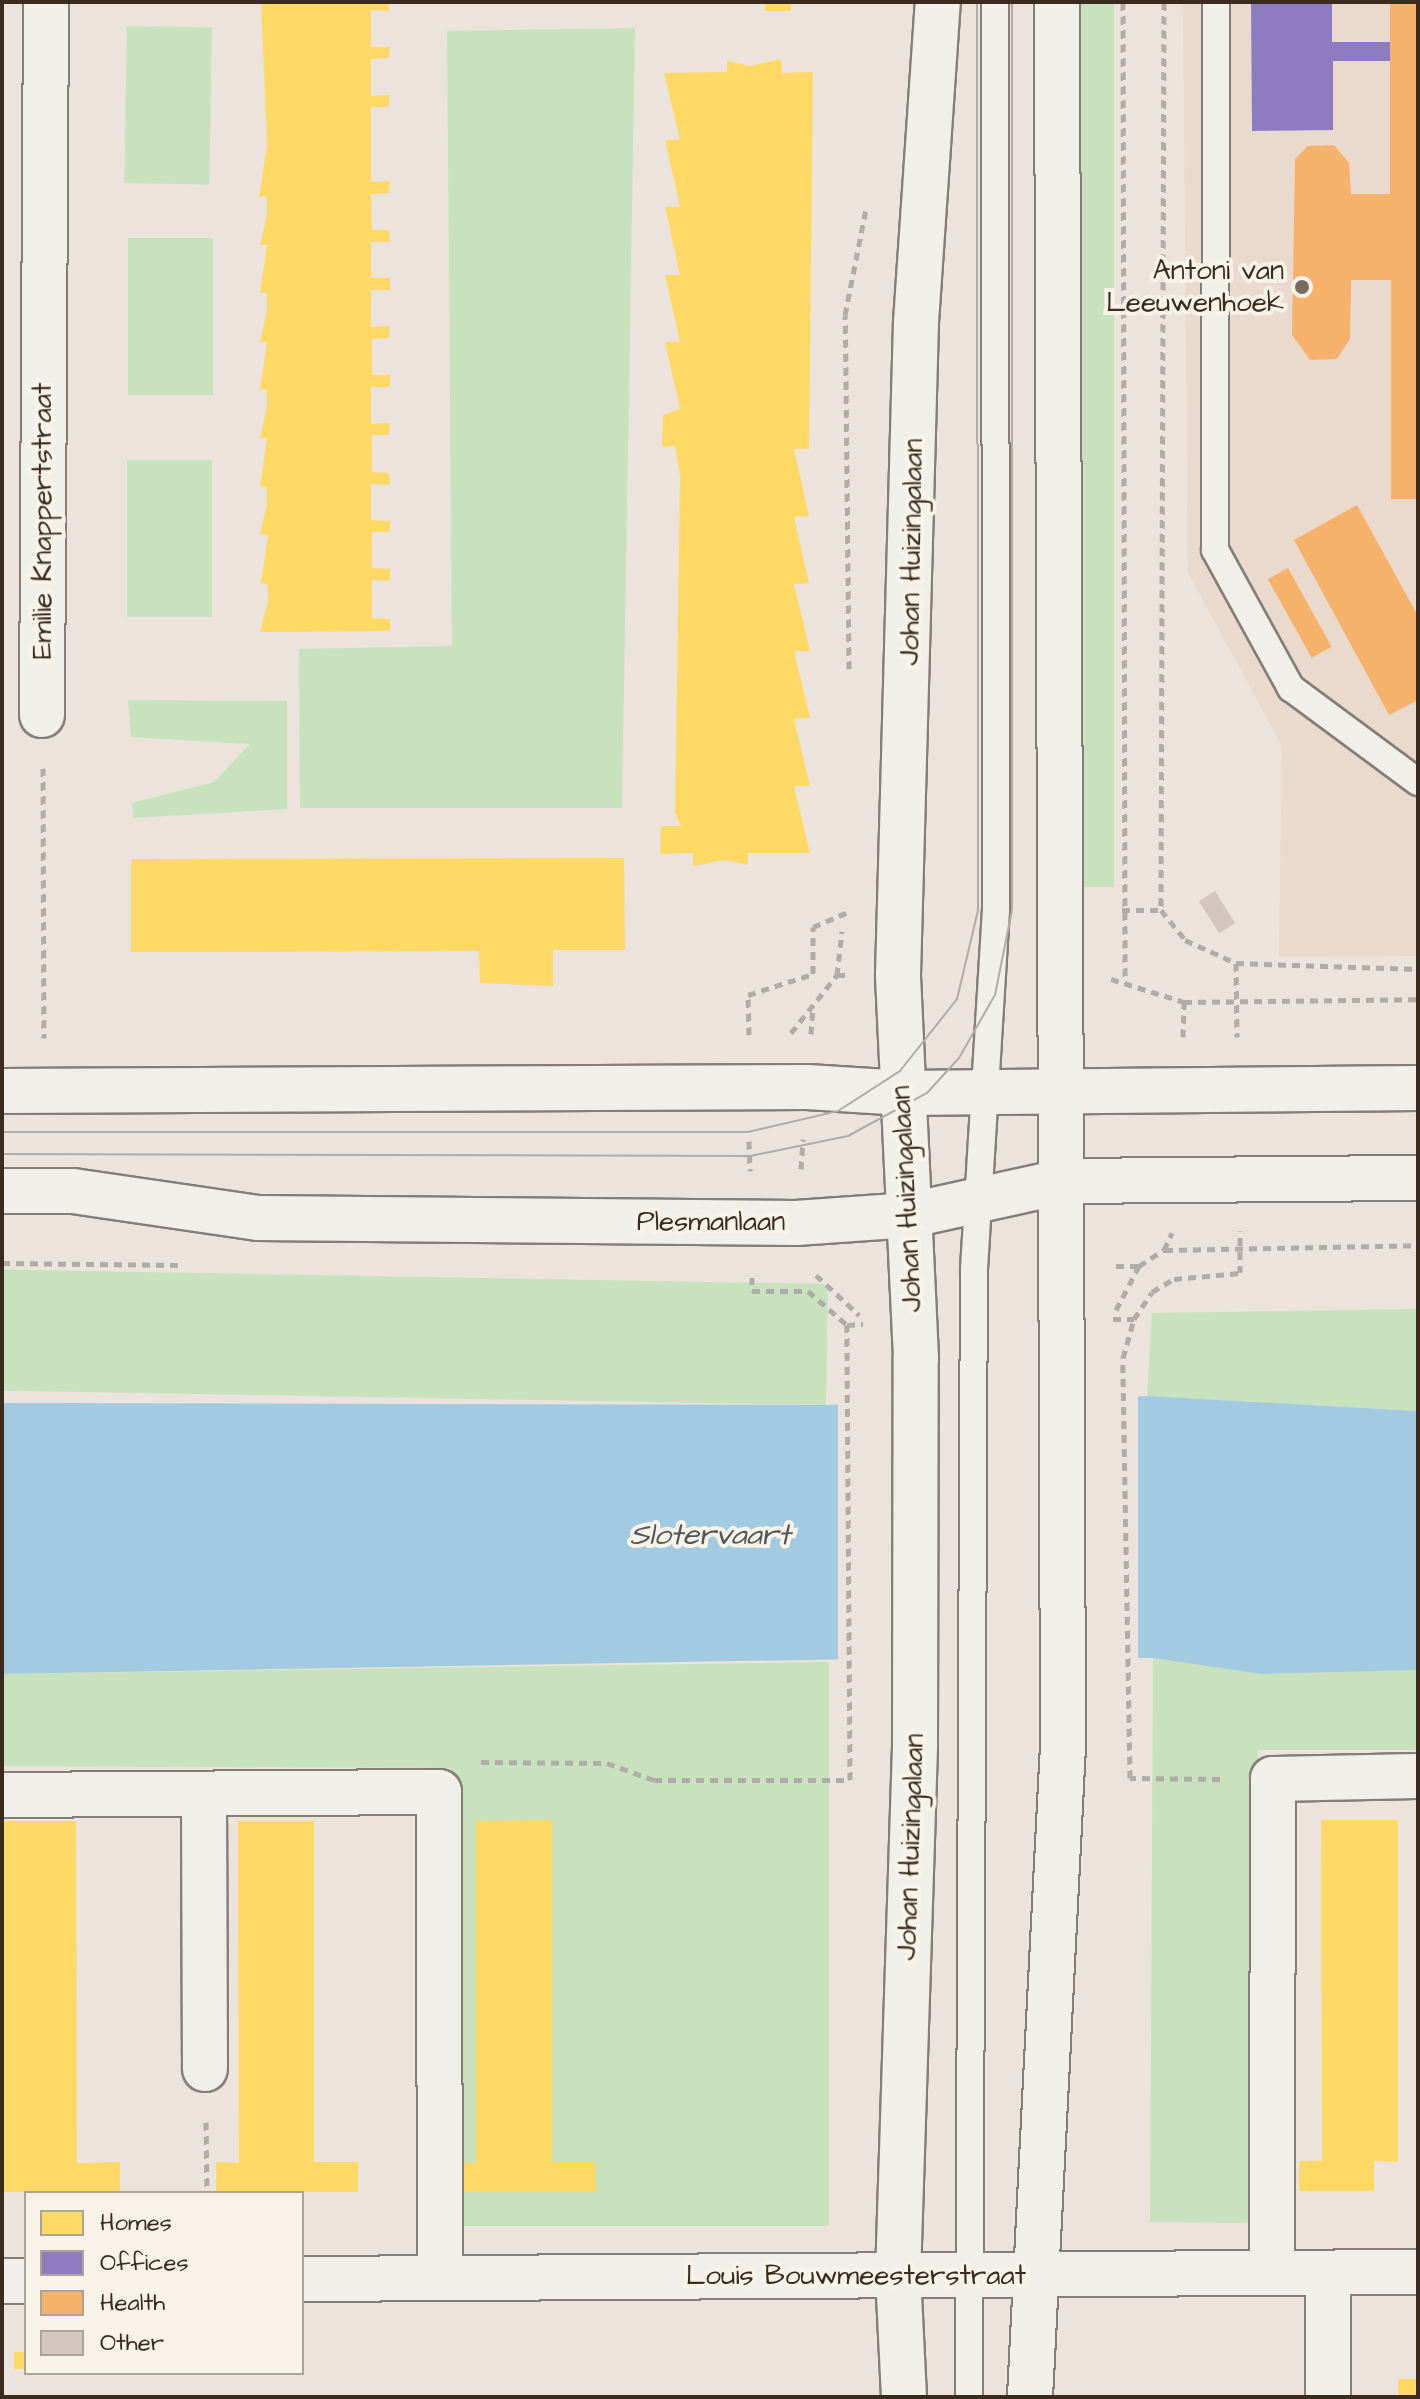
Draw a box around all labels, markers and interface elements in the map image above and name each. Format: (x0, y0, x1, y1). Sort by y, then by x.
place label: Antoni van Leeuwenhoek (1106, 254, 1284, 320)
marker: Antoni van Leeuwenhoek (1291, 276, 1313, 298)
street label: Emilie Knappertstraat (26, 383, 60, 659)
street label: Johan Huizingalaan (893, 438, 931, 666)
street label: Johan Huizingalaan (884, 1085, 930, 1313)
street label: Plesmanlaan (637, 1205, 785, 1239)
water label: Slotervaart (630, 1517, 790, 1553)
street label: Johan Huizingalaan (890, 1733, 932, 1961)
legend (24, 2191, 304, 2375)
text: Homes (100, 2206, 172, 2240)
text: Offices (100, 2246, 188, 2280)
street label: Louis Bouwmeesterstraat (686, 2259, 1026, 2293)
text: Health (100, 2286, 165, 2320)
text: Other (100, 2326, 164, 2360)

